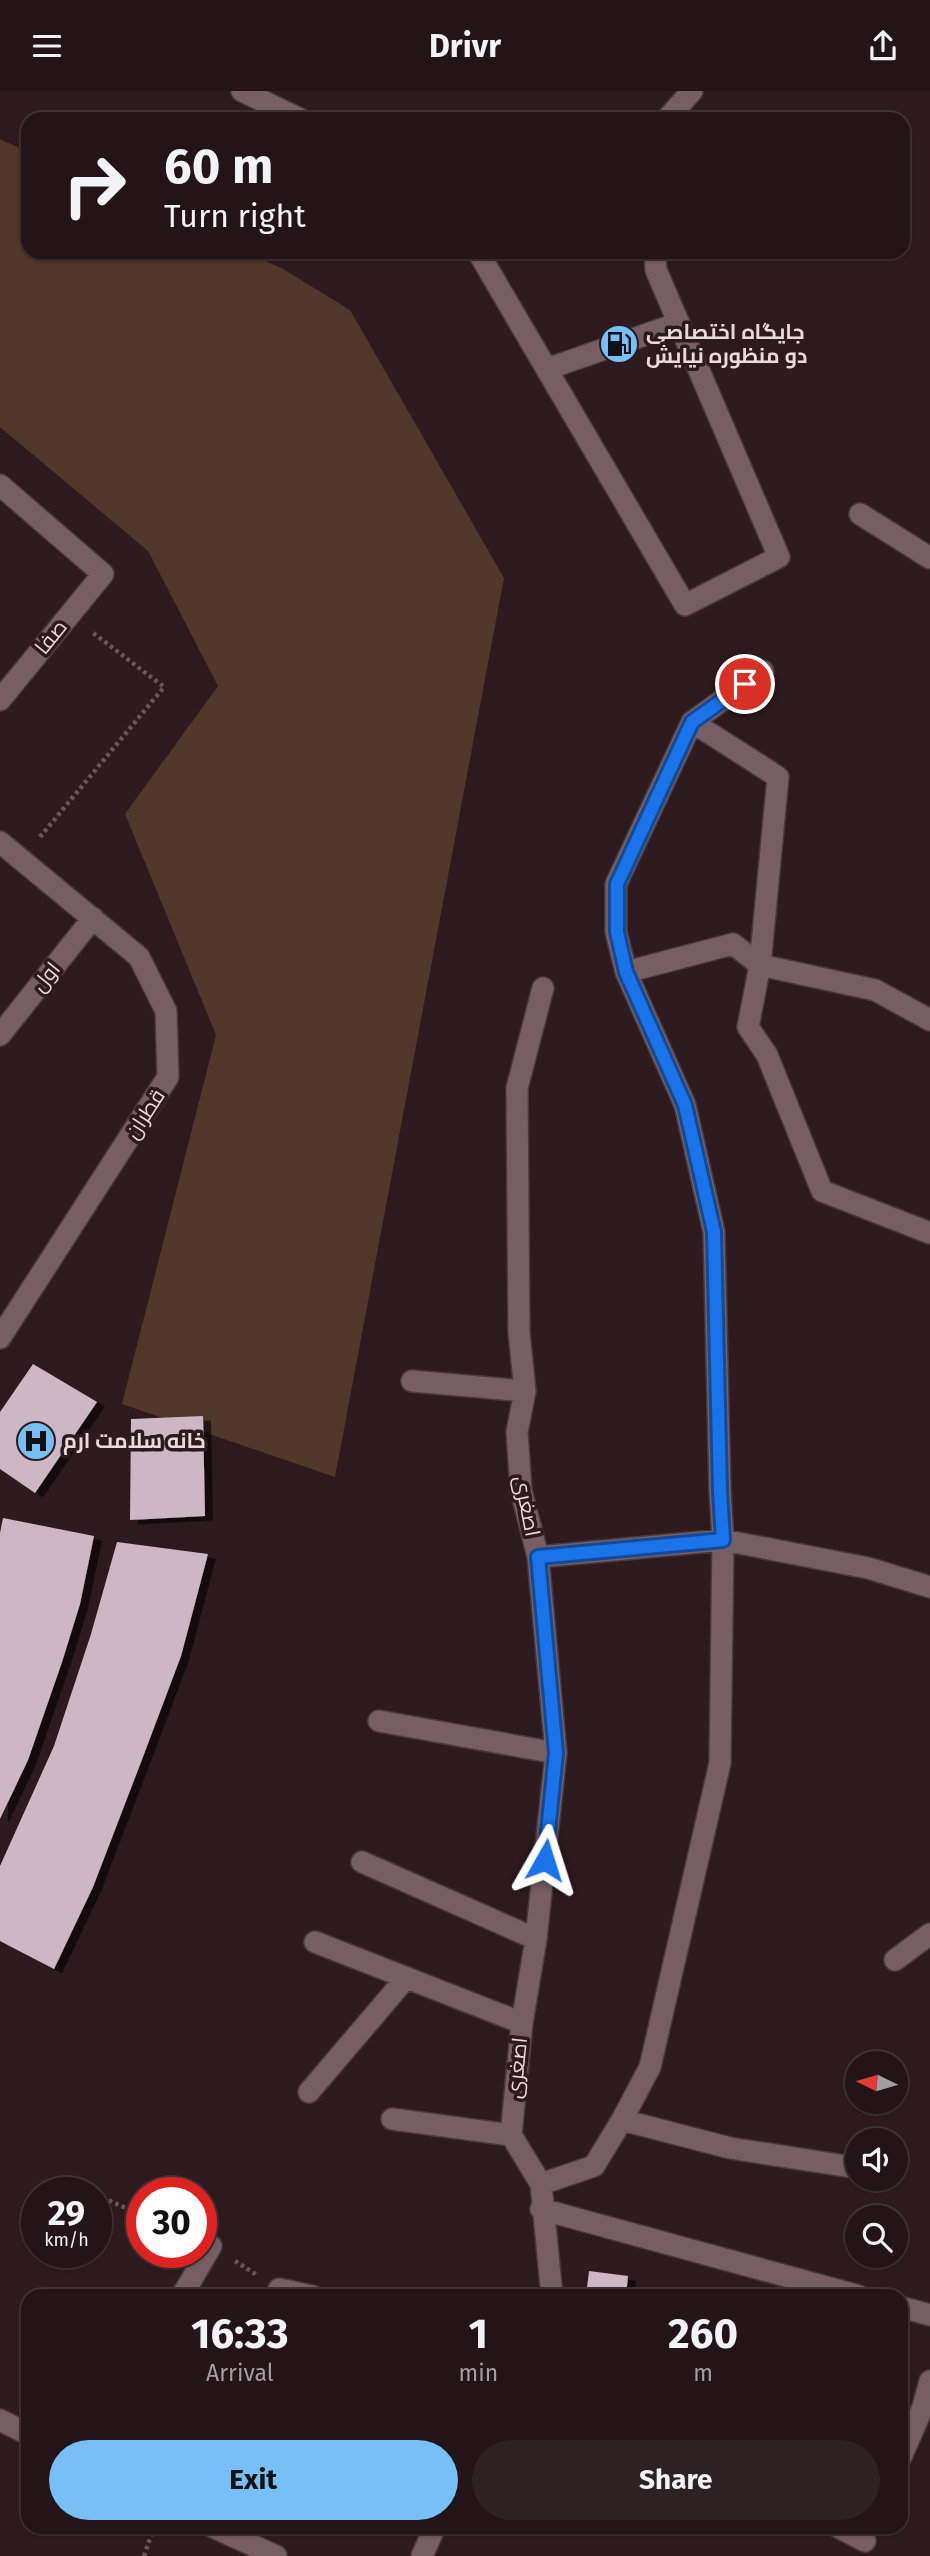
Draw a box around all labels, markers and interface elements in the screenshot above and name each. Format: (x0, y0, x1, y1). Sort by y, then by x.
icon: menu (28, 27, 66, 65)
text: Drivr (429, 27, 501, 65)
icon: share (864, 27, 902, 65)
text: 60 m (164, 137, 273, 196)
icon: right (49, 140, 140, 231)
text: Turn right (164, 197, 306, 235)
place label: جایگاه اختصاصی دو منظوره نیایش (646, 319, 807, 369)
fuel station icon: جایگاه اختصاصی دو منظوره نیایش (598, 323, 640, 365)
street label: صفا (29, 615, 73, 659)
pin (715, 654, 775, 714)
icon: arrive (726, 665, 764, 703)
street label: اول (26, 957, 66, 997)
street label: قطران (119, 1084, 171, 1144)
hospital icon: خانه سلامت ارم (15, 1420, 57, 1462)
place label: خانه سلامت ارم (63, 1428, 206, 1455)
street label: اصغری (508, 1473, 546, 1539)
position arrow (508, 1823, 582, 1897)
street label: اصغری (501, 2036, 533, 2100)
north arrow (845, 2051, 908, 2114)
map controls (845, 2051, 908, 2268)
button: sound (845, 2128, 908, 2191)
speed limit sign: 30 (126, 2177, 217, 2268)
text: 29 (48, 2192, 85, 2234)
button: search (845, 2205, 908, 2268)
text: km/h (44, 2229, 89, 2251)
text: 16:33 (191, 2309, 289, 2359)
text: 1 (469, 2309, 488, 2359)
text: 260 (668, 2309, 738, 2359)
text: Arrival (206, 2359, 273, 2387)
text: min (458, 2359, 498, 2387)
text: m (693, 2359, 713, 2387)
button: Exit (49, 2440, 458, 2520)
button: Share (472, 2440, 880, 2520)

